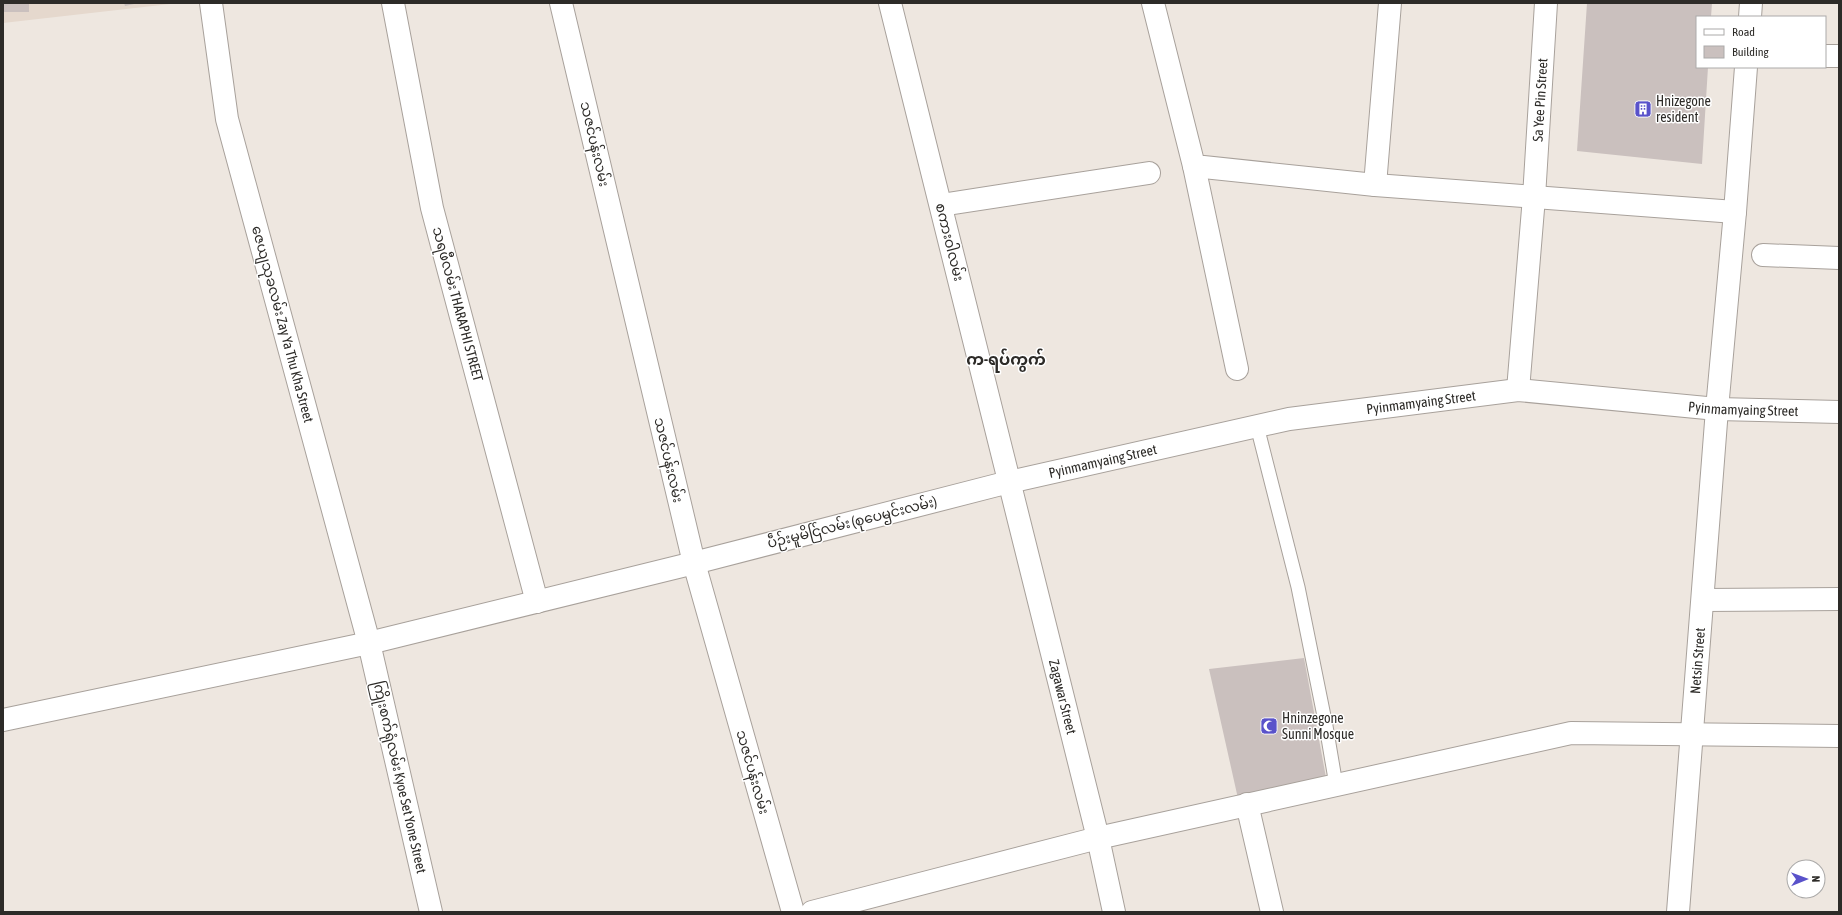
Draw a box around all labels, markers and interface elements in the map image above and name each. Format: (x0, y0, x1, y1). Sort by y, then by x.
legend (1696, 16, 1826, 68)
text: Road (1732, 25, 1755, 39)
text: Building (1732, 45, 1770, 59)
street label: Sa Yee Pin Street (1529, 58, 1551, 142)
place label: Hnizegone resident (1656, 93, 1711, 125)
street label: သဇင်ပန်းလမ်း (574, 99, 615, 189)
building icon: Hnizegone resident (1633, 99, 1653, 119)
street label: စကားဝါလမ်း (933, 201, 969, 283)
street label: ဇေယျသုခလမ်း Zay Ya Thu Kha Street (245, 223, 319, 425)
street label: သရဖီလမ်း THARAPHI STREET (426, 224, 488, 384)
district label: က-ရပ်ကွက် (966, 348, 1046, 373)
street label: Pyinmamyaing Street (1365, 387, 1477, 417)
street label: Pyinmamyaing Street (1688, 398, 1799, 419)
street label: သဇင်ပန်းလမ်း (648, 415, 689, 505)
street label: Pyinmamyaing Street (1047, 441, 1158, 481)
street label: ပဵဉ်းမူမိင်ြလမ်း (စုပေၝင်းလမ်း) (765, 491, 939, 555)
street label: Netsin Street (1687, 627, 1708, 694)
street label: Zagawar Street (1046, 658, 1080, 736)
street label: ကြိုးစက်ရုံလမ်း Kyoe Set Yone Street (366, 679, 432, 876)
place label: Hninzegone Sunni Mosque (1282, 710, 1354, 742)
mosque icon: Hninzegone Sunni Mosque (1259, 716, 1279, 736)
street label: သဇင်ပန်းလမ်း (729, 728, 775, 817)
north arrow (1786, 859, 1826, 899)
text: N (1810, 875, 1822, 882)

